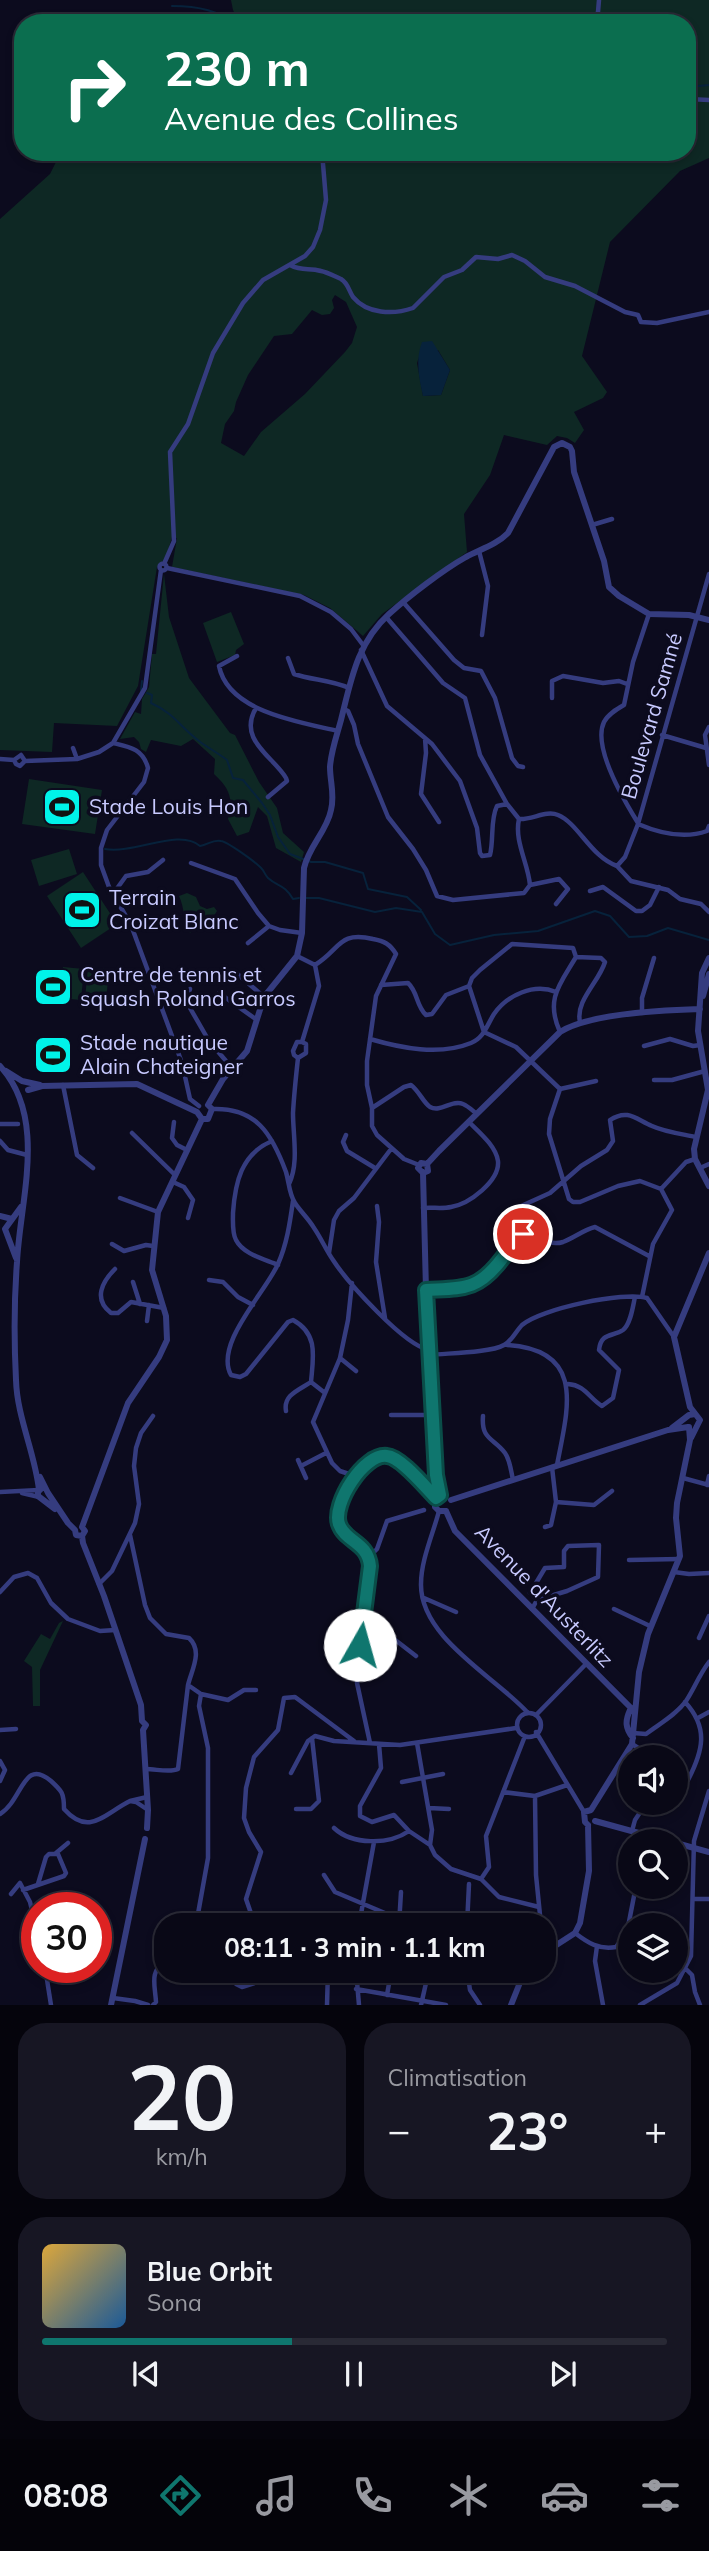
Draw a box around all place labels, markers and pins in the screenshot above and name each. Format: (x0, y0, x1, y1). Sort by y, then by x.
sports icon: Stade Louis Hon (41, 786, 83, 828)
place label: Stade Louis Hon (89, 793, 248, 819)
place label: Terrain Croizat Blanc (109, 884, 239, 934)
sports icon: Terrain Croizat Blanc (61, 889, 103, 931)
place label: Centre de tennis et squash Roland Garros (80, 961, 296, 1011)
sports icon: Centre de tennis et squash Roland Garros (32, 966, 74, 1008)
place label: Stade nautique Alain Chateigner (80, 1029, 243, 1079)
sports icon: Stade nautique Alain Chateigner (32, 1034, 74, 1076)
pin (493, 1204, 553, 1264)

